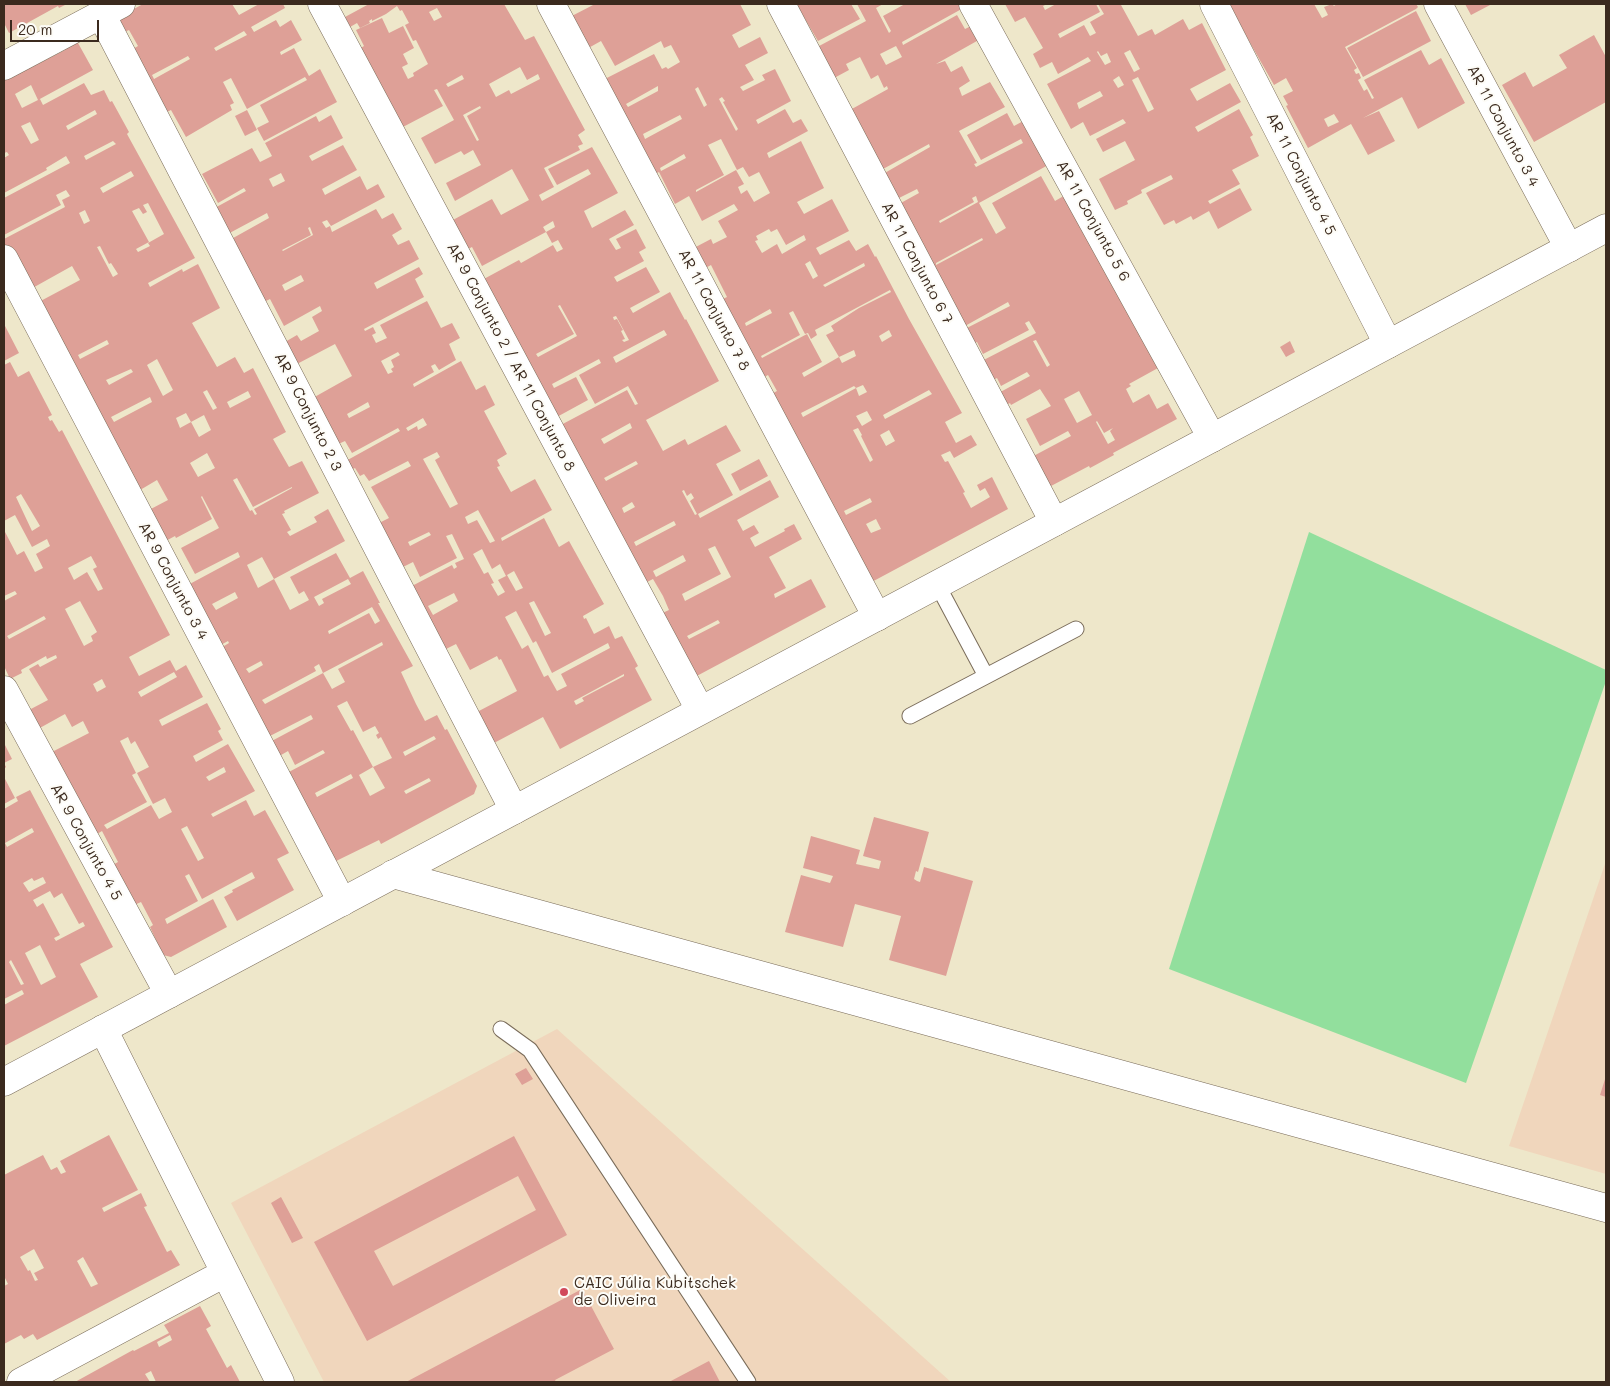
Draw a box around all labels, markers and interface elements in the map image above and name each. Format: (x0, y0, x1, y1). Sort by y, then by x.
scale bar (12, 10, 101, 42)
text: 20 m (18, 19, 52, 39)
street label: AR 11 Conjunto 3 4 (1463, 62, 1543, 190)
street label: AR 11 Conjunto 4 5 (1262, 110, 1340, 238)
street label: AR 11 Conjunto 5 6 (1052, 157, 1134, 285)
street label: AR 11 Conjunto 6 7 (877, 199, 957, 327)
street label: AR 9 Conjunto 2 / AR 11 Conjunto 8 (443, 240, 579, 474)
street label: AR 11 Conjunto 7 8 (674, 246, 754, 374)
street label: AR 9 Conjunto 2 3 (270, 350, 346, 474)
street label: AR 9 Conjunto 3 4 (134, 519, 212, 643)
street label: AR 9 Conjunto 4 5 (46, 781, 126, 903)
place label: CAIC Júlia Kubitschek de Oliveira (574, 1274, 736, 1309)
marker: CAIC Júlia Kubitschek de Oliveira (558, 1286, 570, 1298)

